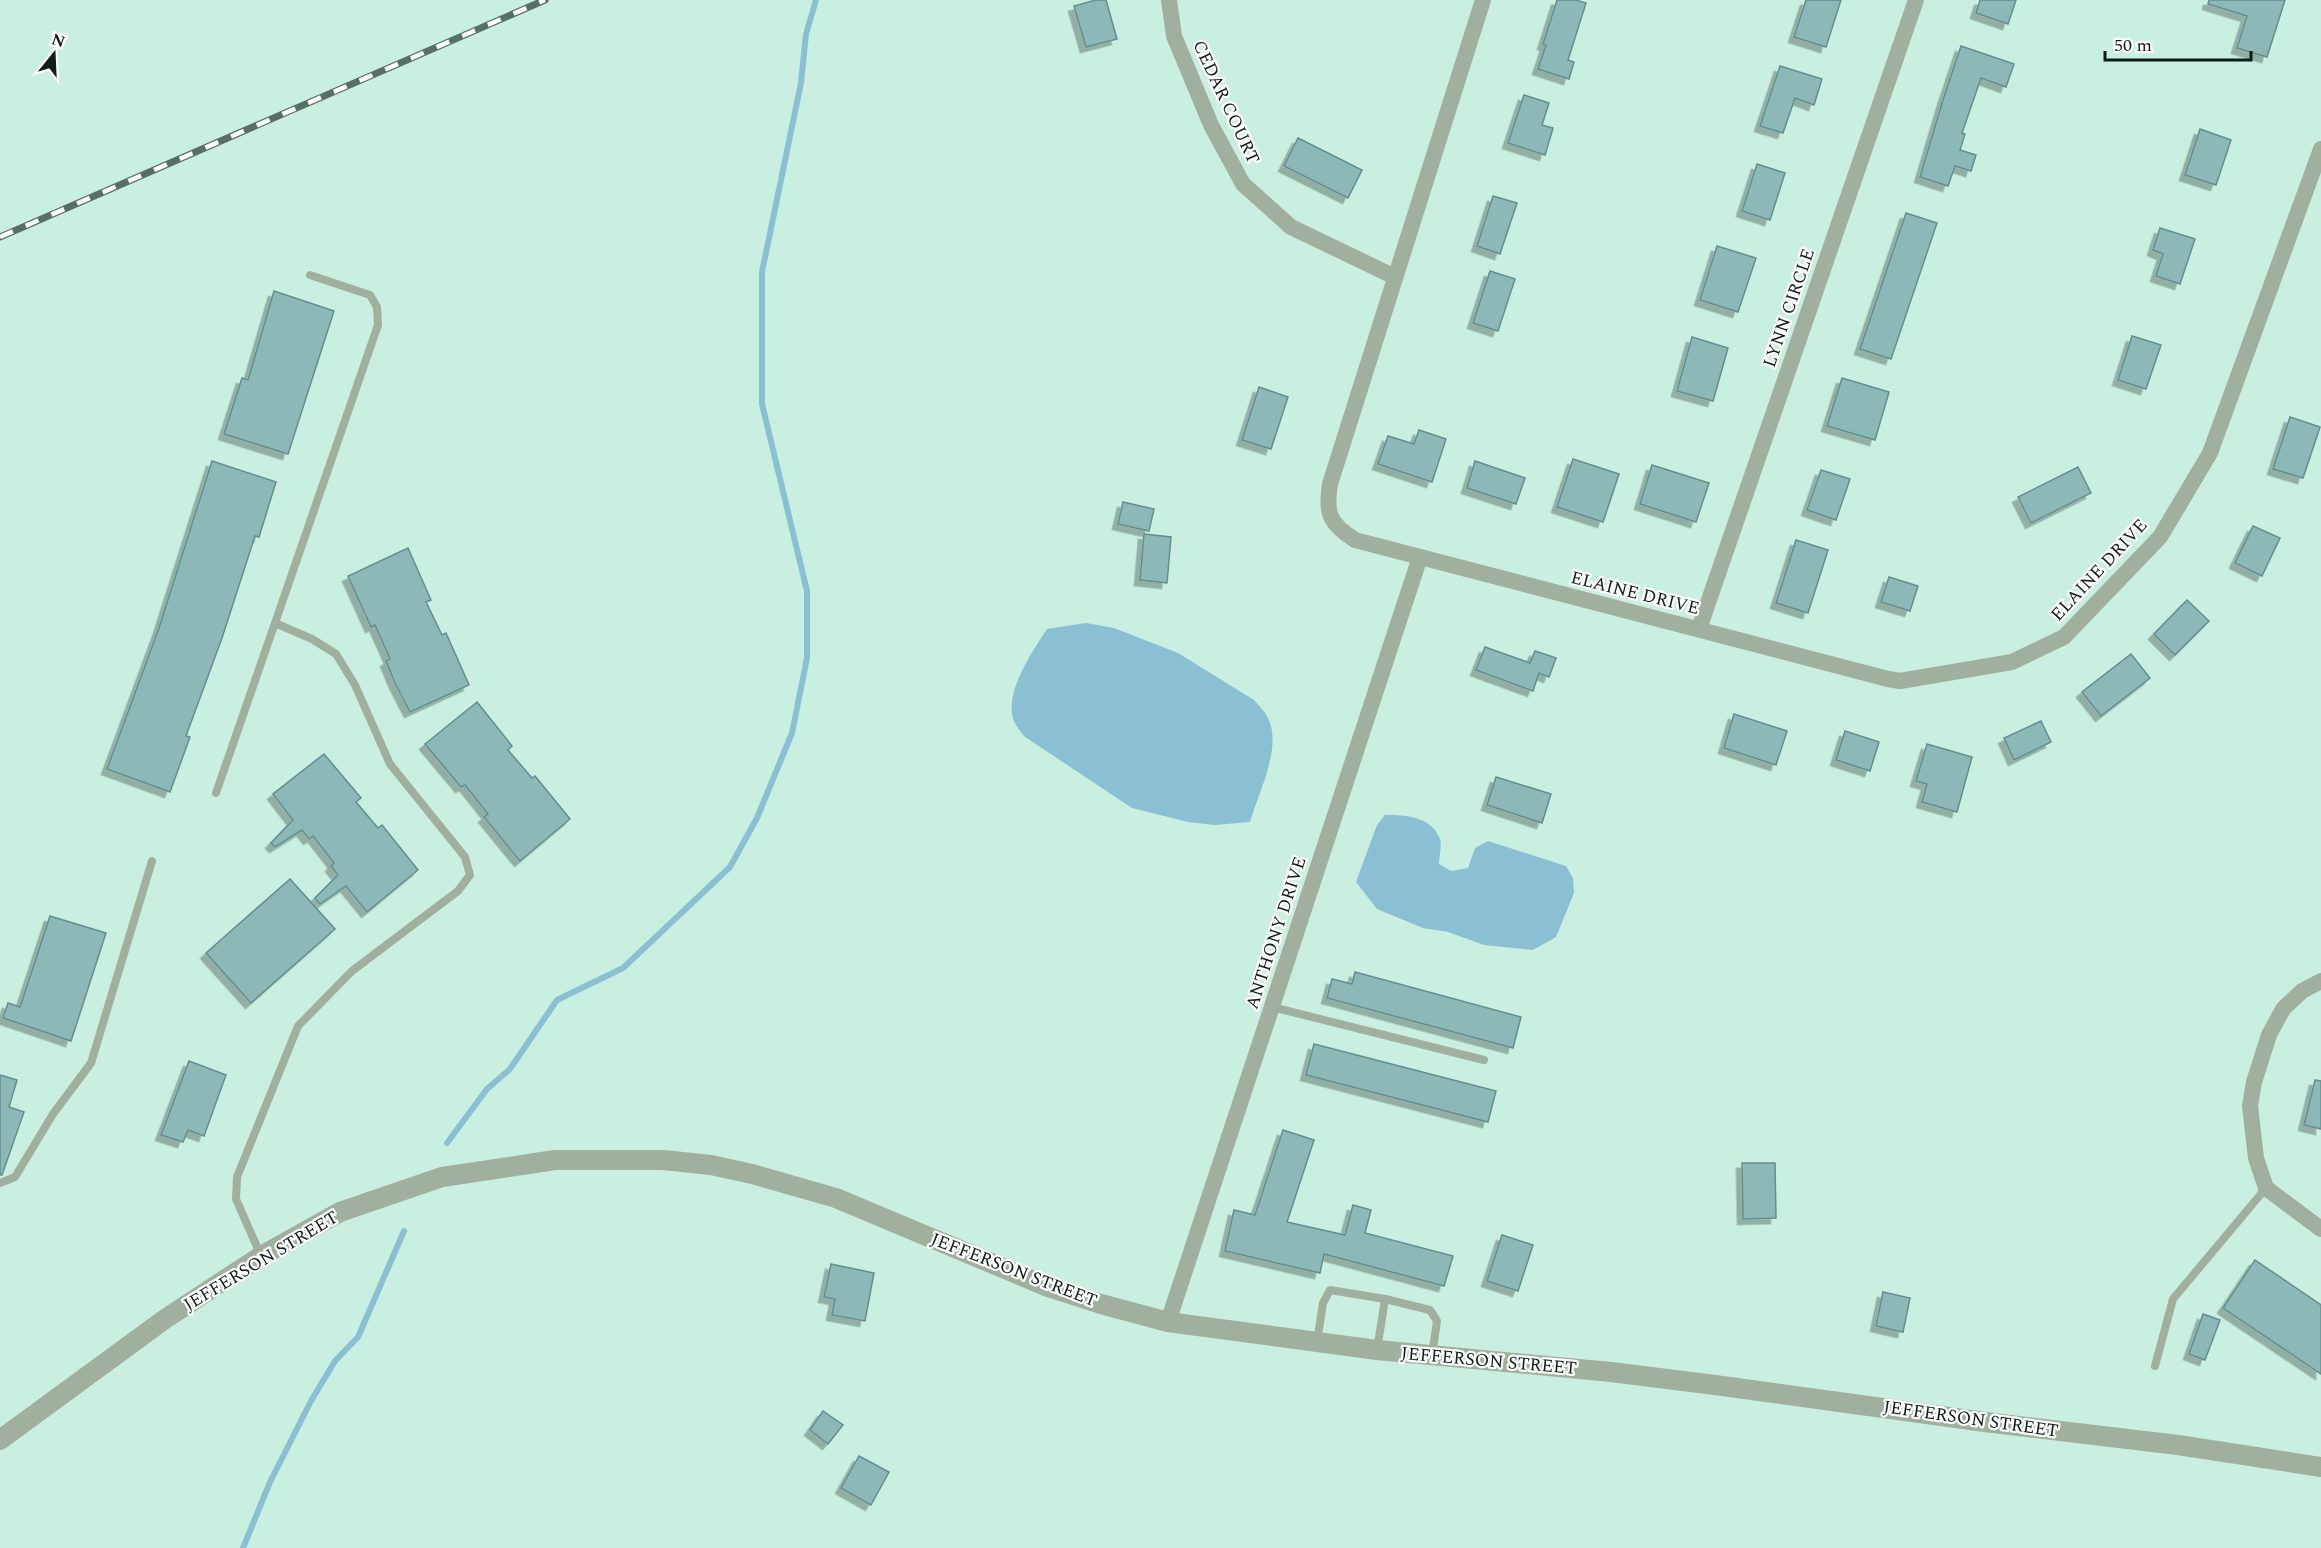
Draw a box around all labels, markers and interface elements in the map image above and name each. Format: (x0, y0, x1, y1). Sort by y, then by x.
north arrow (24, 24, 84, 84)
scale bar (2105, 24, 2250, 62)
text: N (48, 27, 68, 54)
text: 50 m (2114, 32, 2152, 59)
street label: CEDAR COURT (1185, 36, 1267, 168)
street label: LYNN CIRCLE (1756, 245, 1822, 371)
street label: ELAINE DRIVE (2044, 513, 2154, 627)
street label: ELAINE DRIVE (1568, 564, 1702, 622)
street label: ANTHONY DRIVE (1239, 853, 1313, 1013)
street label: JEFFERSON STREET (178, 1204, 344, 1318)
street label: JEFFERSON STREET (927, 1226, 1101, 1314)
street label: JEFFERSON STREET (1400, 1340, 1578, 1382)
street label: JEFFERSON STREET (1882, 1393, 2060, 1445)

